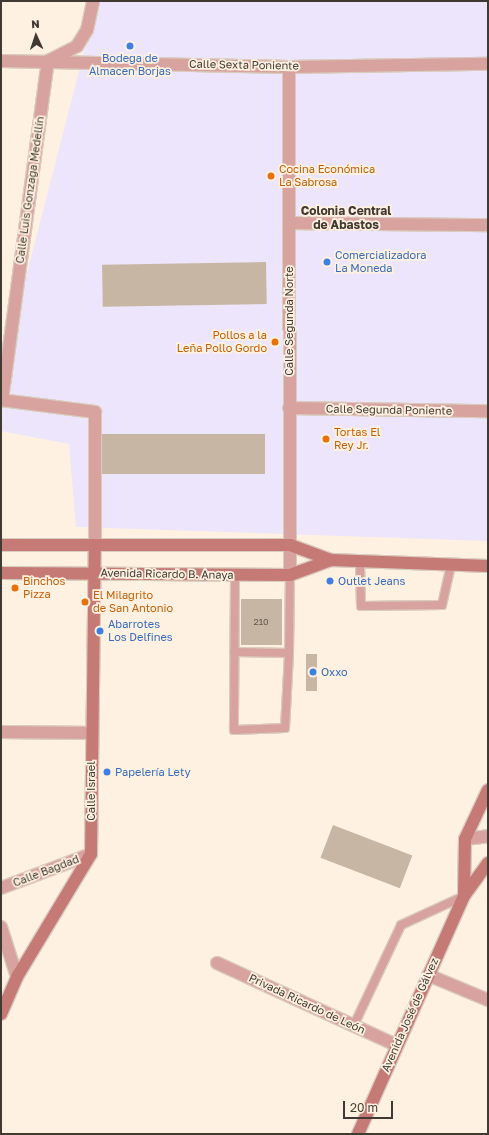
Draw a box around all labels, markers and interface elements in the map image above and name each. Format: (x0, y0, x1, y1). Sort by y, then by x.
north arrow (16, 16, 56, 56)
text: N (31, 17, 40, 30)
marker: Bodega de Almacen Borjas (125, 41, 135, 51)
place label: Bodega de Almacen Borjas (89, 52, 171, 78)
street label: Calle Sexta Poniente (189, 57, 299, 73)
street label: Calle Luis Gonzaga Medellín (13, 116, 47, 264)
place label: Cocina Económica La Sabrosa (279, 163, 375, 189)
marker: Cocina Económica La Sabrosa (266, 171, 276, 181)
district label: Colonia Central de Abastos (301, 204, 391, 232)
place label: Comercializadora La Moneda (335, 249, 427, 275)
marker: Comercializadora La Moneda (322, 257, 332, 267)
street label: Calle Segunda Norte (282, 266, 296, 376)
place label: Pollos a la Leña Pollo Gordo (177, 329, 267, 355)
marker: Pollos a la Leña Pollo Gordo (270, 337, 280, 347)
street label: Calle Segunda Poniente (326, 402, 452, 418)
place label: Tortas El Rey Jr. (334, 426, 380, 452)
marker: Tortas El Rey Jr. (321, 434, 331, 444)
street label: Avenida Ricardo B. Anaya (100, 566, 234, 582)
place label: Outlet Jeans (338, 574, 405, 588)
place label: Binchos Pizza (23, 575, 65, 601)
marker: Outlet Jeans (325, 576, 335, 586)
marker: Binchos Pizza (10, 583, 20, 593)
place label: El Milagrito de San Antonio (93, 589, 173, 615)
marker: El Milagrito de San Antonio (80, 597, 90, 607)
house number: 210 (253, 617, 269, 627)
place label: Abarrotes Los Delfines (108, 618, 173, 644)
marker: Abarrotes Los Delfines (95, 626, 105, 636)
place label: Oxxo (321, 665, 348, 679)
marker: Oxxo (308, 667, 318, 677)
street label: Calle Israel (84, 761, 98, 821)
place label: Papelería Lety (115, 765, 191, 779)
marker: Papelería Lety (102, 767, 112, 777)
street label: Calle Bagdad (11, 852, 81, 890)
street label: Avenida José de Gálvez (379, 956, 441, 1074)
street label: Privada Ricardo de León (247, 971, 367, 1037)
scale bar (345, 1093, 395, 1119)
text: 20 m (350, 1100, 378, 1115)

